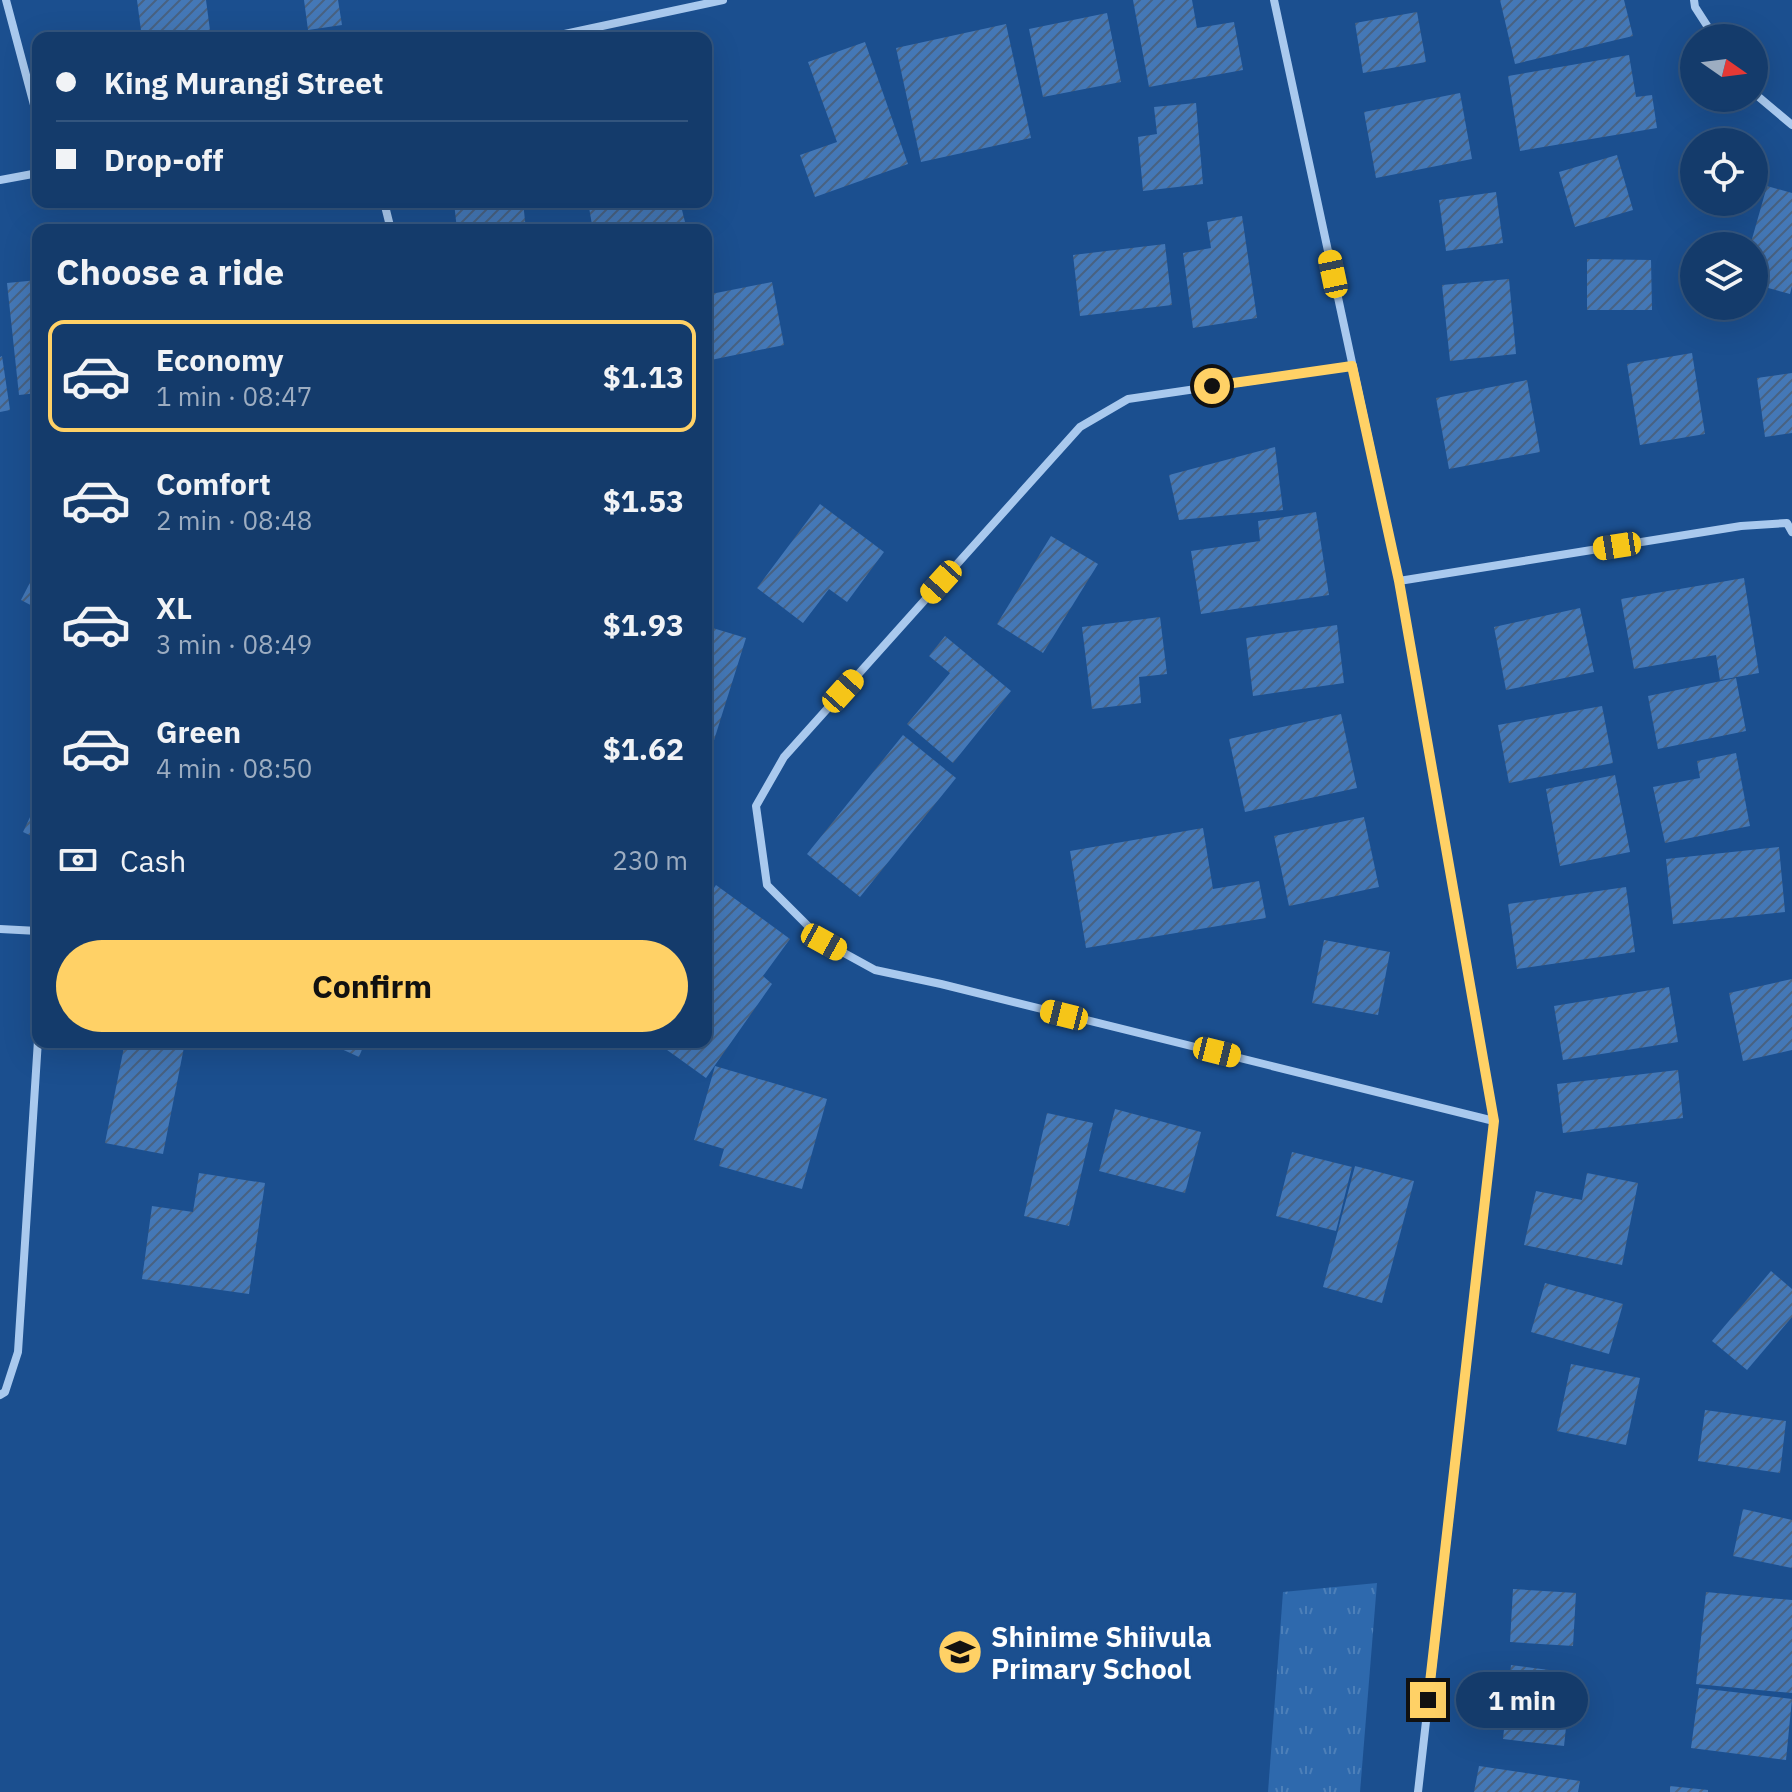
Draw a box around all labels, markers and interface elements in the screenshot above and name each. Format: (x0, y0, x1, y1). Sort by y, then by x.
north arrow (1680, 24, 1768, 112)
map controls (1680, 24, 1768, 320)
text: King Murangi Street (104, 63, 384, 102)
button: locate (1680, 128, 1768, 216)
text: Drop-off (104, 140, 223, 179)
button: layers (1680, 232, 1768, 320)
text: Choose a ride (56, 248, 284, 295)
car (1316, 248, 1350, 300)
icon: car (60, 340, 132, 412)
text: Economy (156, 340, 284, 379)
text: $1.13 (603, 357, 684, 396)
route start (1194, 368, 1230, 404)
text: 1 min · 08:47 (156, 379, 312, 413)
icon: car (60, 464, 132, 536)
text: Comfort (156, 464, 271, 503)
text: $1.53 (603, 481, 684, 520)
text: 2 min · 08:48 (156, 503, 312, 537)
car (1591, 530, 1643, 562)
car (916, 556, 966, 608)
icon: car (60, 588, 132, 660)
text: XL (156, 588, 192, 627)
text: $1.93 (603, 605, 684, 644)
text: 3 min · 08:49 (156, 627, 312, 661)
car (818, 665, 868, 717)
icon: car (60, 712, 132, 784)
text: Green (156, 712, 241, 751)
text: $1.62 (603, 729, 684, 768)
text: 4 min · 08:50 (156, 751, 312, 785)
icon: cash (56, 838, 100, 882)
text: Cash (120, 841, 186, 880)
text: 230 m (612, 843, 688, 877)
car (797, 920, 851, 964)
button: Confirm (56, 940, 688, 1032)
car (1038, 998, 1090, 1032)
car (1191, 1035, 1243, 1069)
place label: Shinime Shiivula Primary School (991, 1618, 1212, 1687)
school or university icon: Shinime Shiivula Primary School (936, 1628, 984, 1676)
callout: 1 min (1456, 1672, 1588, 1728)
route end (1410, 1682, 1446, 1718)
text: 1 min (1488, 1683, 1556, 1717)

